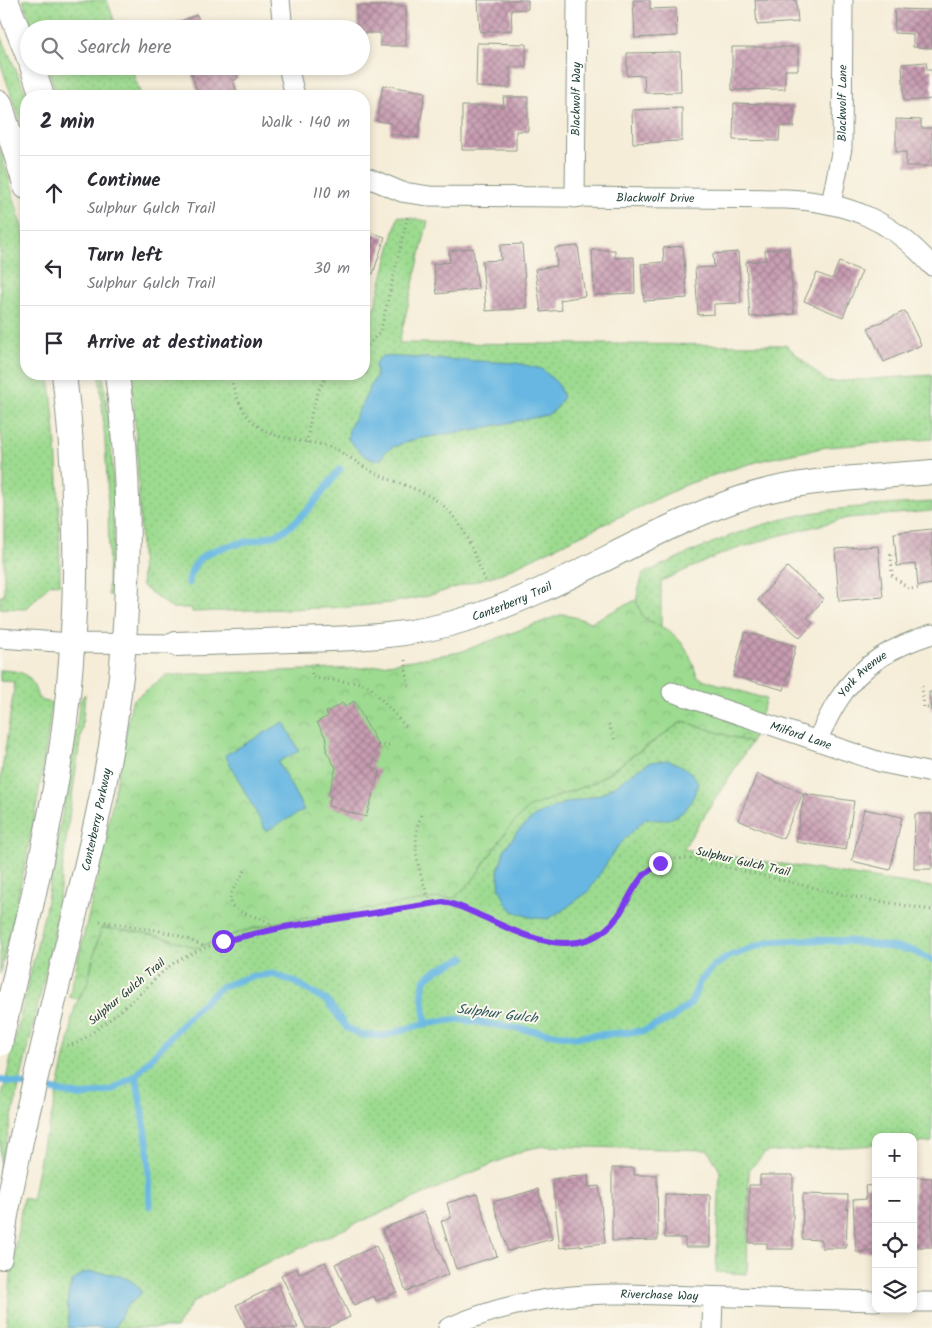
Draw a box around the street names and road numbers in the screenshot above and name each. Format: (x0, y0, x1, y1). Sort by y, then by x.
street label: Blackwolf Way (566, 62, 586, 136)
street label: Blackwolf Lane (833, 64, 852, 142)
street label: Blackwolf Drive (616, 188, 695, 208)
street label: Canterberry Trail (469, 577, 555, 626)
street label: York Avenue (833, 646, 891, 702)
street label: Milford Lane (768, 716, 835, 755)
street label: Canterberry Parkway (76, 766, 116, 873)
street label: Sulphur Gulch Trail (694, 842, 792, 882)
street label: Sulphur Gulch Trail (84, 954, 170, 1030)
street label: Riverchase Way (620, 1284, 699, 1306)

